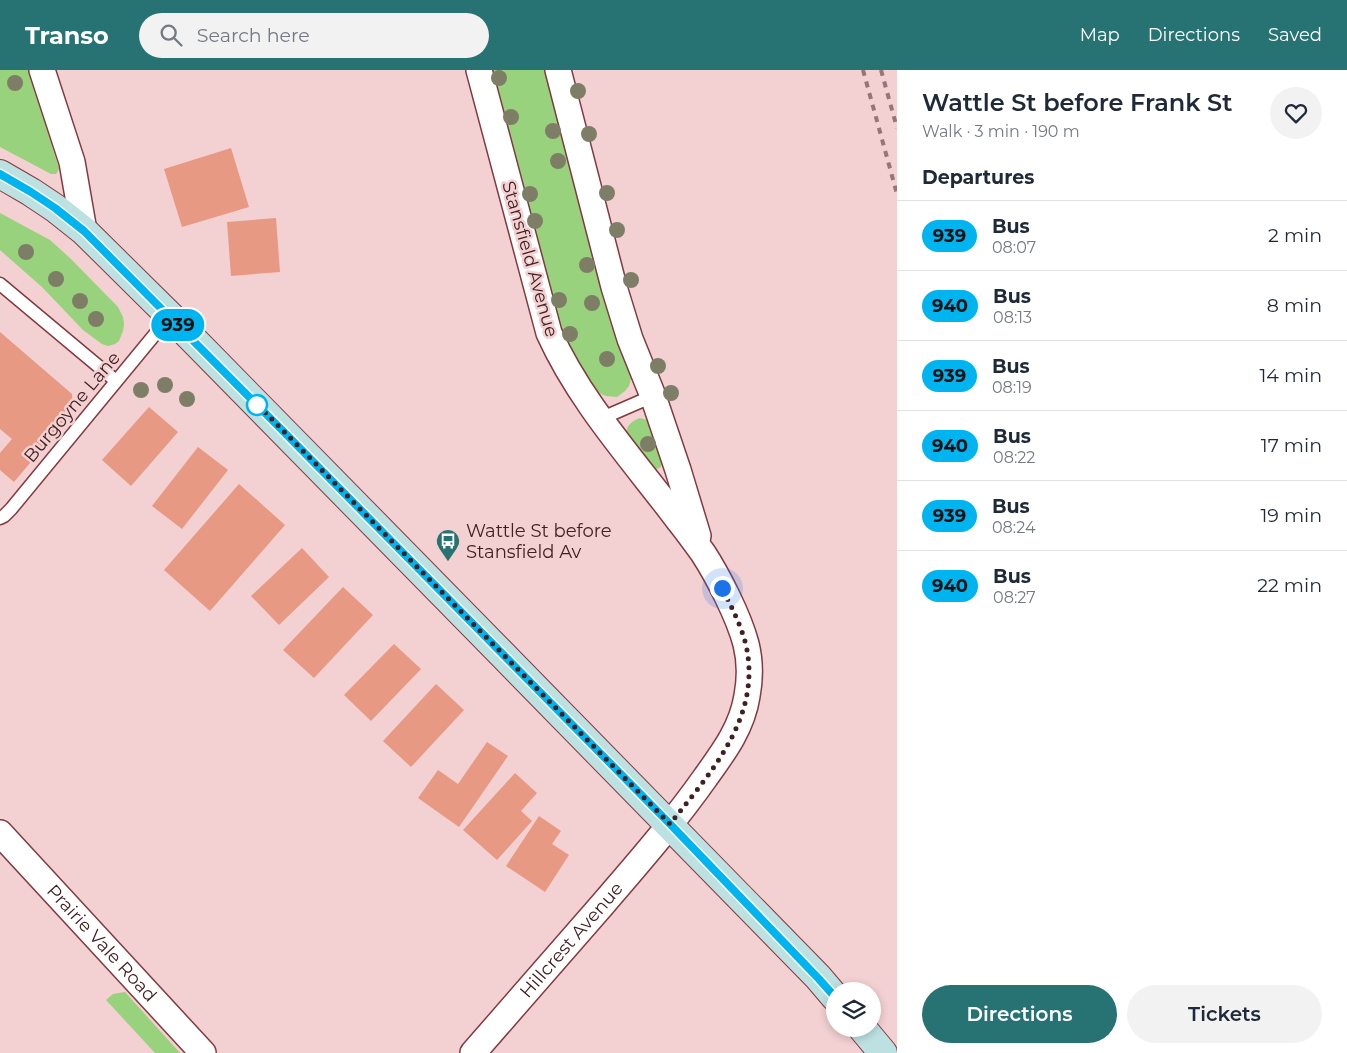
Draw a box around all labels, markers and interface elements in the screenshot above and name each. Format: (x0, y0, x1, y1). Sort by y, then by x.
search box (139, 13, 489, 58)
text: Transo (25, 21, 109, 50)
icon: search (157, 21, 185, 49)
text: Search here (197, 24, 310, 47)
text: Map (1080, 24, 1120, 46)
text: Directions (1148, 24, 1240, 46)
text: Saved (1268, 24, 1322, 46)
button: heart (1270, 87, 1322, 139)
text: Wattle St before Frank St (922, 88, 1232, 117)
text: Walk · 3 min · 190 m (922, 122, 1080, 141)
text: Departures (922, 166, 1034, 189)
street label: Stansfield Avenue (497, 179, 563, 340)
text: Bus (992, 215, 1030, 238)
text: 2 min (1268, 224, 1322, 247)
text: 939 (933, 225, 966, 247)
text: 08:07 (992, 238, 1036, 257)
text: Bus (993, 285, 1031, 308)
text: 8 min (1267, 294, 1322, 317)
text: 940 (932, 295, 968, 317)
text: 08:13 (993, 308, 1032, 327)
line badge: 939 (149, 309, 207, 341)
text: 939 (161, 314, 195, 336)
street label: Burgoyne Lane (19, 347, 125, 467)
text: Bus (992, 355, 1030, 378)
text: 14 min (1259, 364, 1322, 387)
text: 939 (933, 365, 966, 387)
text: 08:19 (992, 378, 1032, 397)
unlabelled marker (246, 394, 268, 416)
text: Bus (993, 425, 1031, 448)
text: 17 min (1261, 434, 1322, 457)
text: 940 (932, 435, 968, 457)
text: 08:22 (993, 448, 1035, 467)
text: Bus (992, 495, 1030, 518)
text: 19 min (1260, 504, 1322, 527)
text: 939 (933, 505, 966, 527)
text: 08:24 (992, 518, 1036, 537)
place label: Wattle St before Stansfield Av (466, 520, 612, 563)
bus stop icon: Wattle St before Stansfield Av (435, 528, 461, 562)
text: Bus (993, 565, 1031, 588)
text: 22 min (1257, 574, 1322, 597)
text: 940 (932, 575, 968, 597)
your location (710, 576, 735, 601)
text: 08:27 (993, 588, 1036, 607)
street label: Hillcrest Avenue (515, 878, 628, 1002)
street label: Prairie Vale Road (42, 880, 161, 1006)
map controls (826, 982, 881, 1037)
button: layers (826, 982, 881, 1037)
button: Directions (922, 985, 1117, 1043)
button: Tickets (1127, 985, 1322, 1043)

